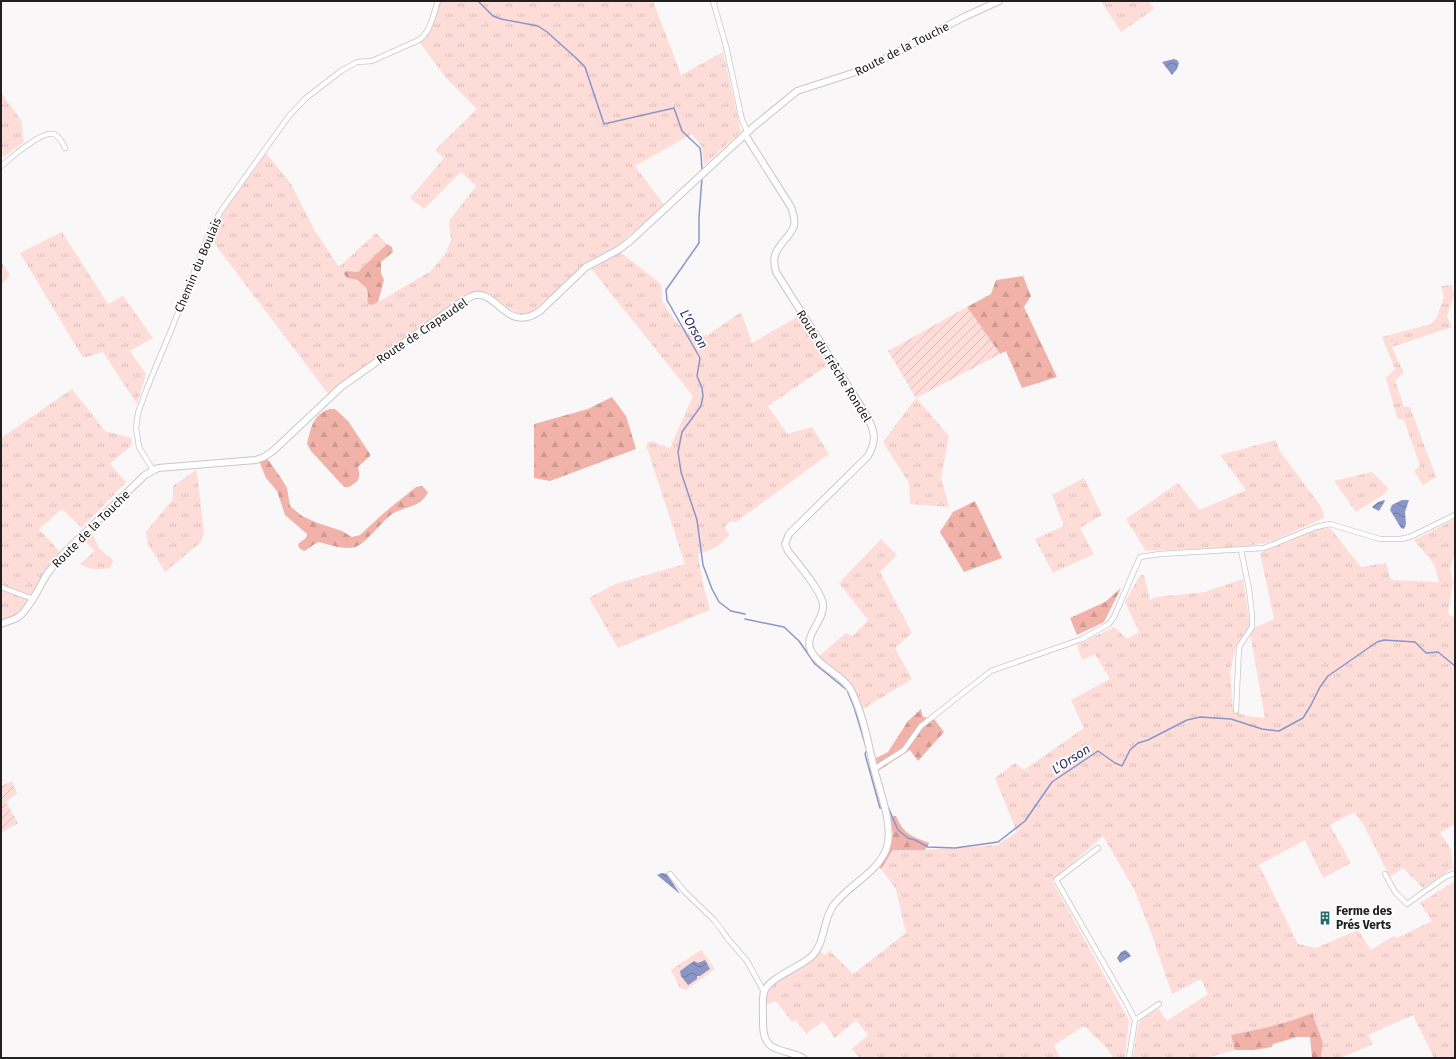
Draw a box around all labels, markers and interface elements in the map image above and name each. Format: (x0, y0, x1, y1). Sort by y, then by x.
street label: Route de la Touche (853, 19, 951, 79)
street label: Chemin du Boulais (172, 215, 224, 315)
street label: Route de Crapaudel (374, 295, 471, 367)
water label: L’Orson (677, 307, 711, 351)
street label: Route du Frêche Rondel (794, 307, 874, 425)
street label: Route de la Touche (49, 487, 133, 571)
water label: L’Orson (1049, 741, 1093, 777)
place label: Ferme des Prés Verts (1336, 904, 1392, 932)
building icon: Ferme des Prés Verts (1317, 910, 1333, 926)

